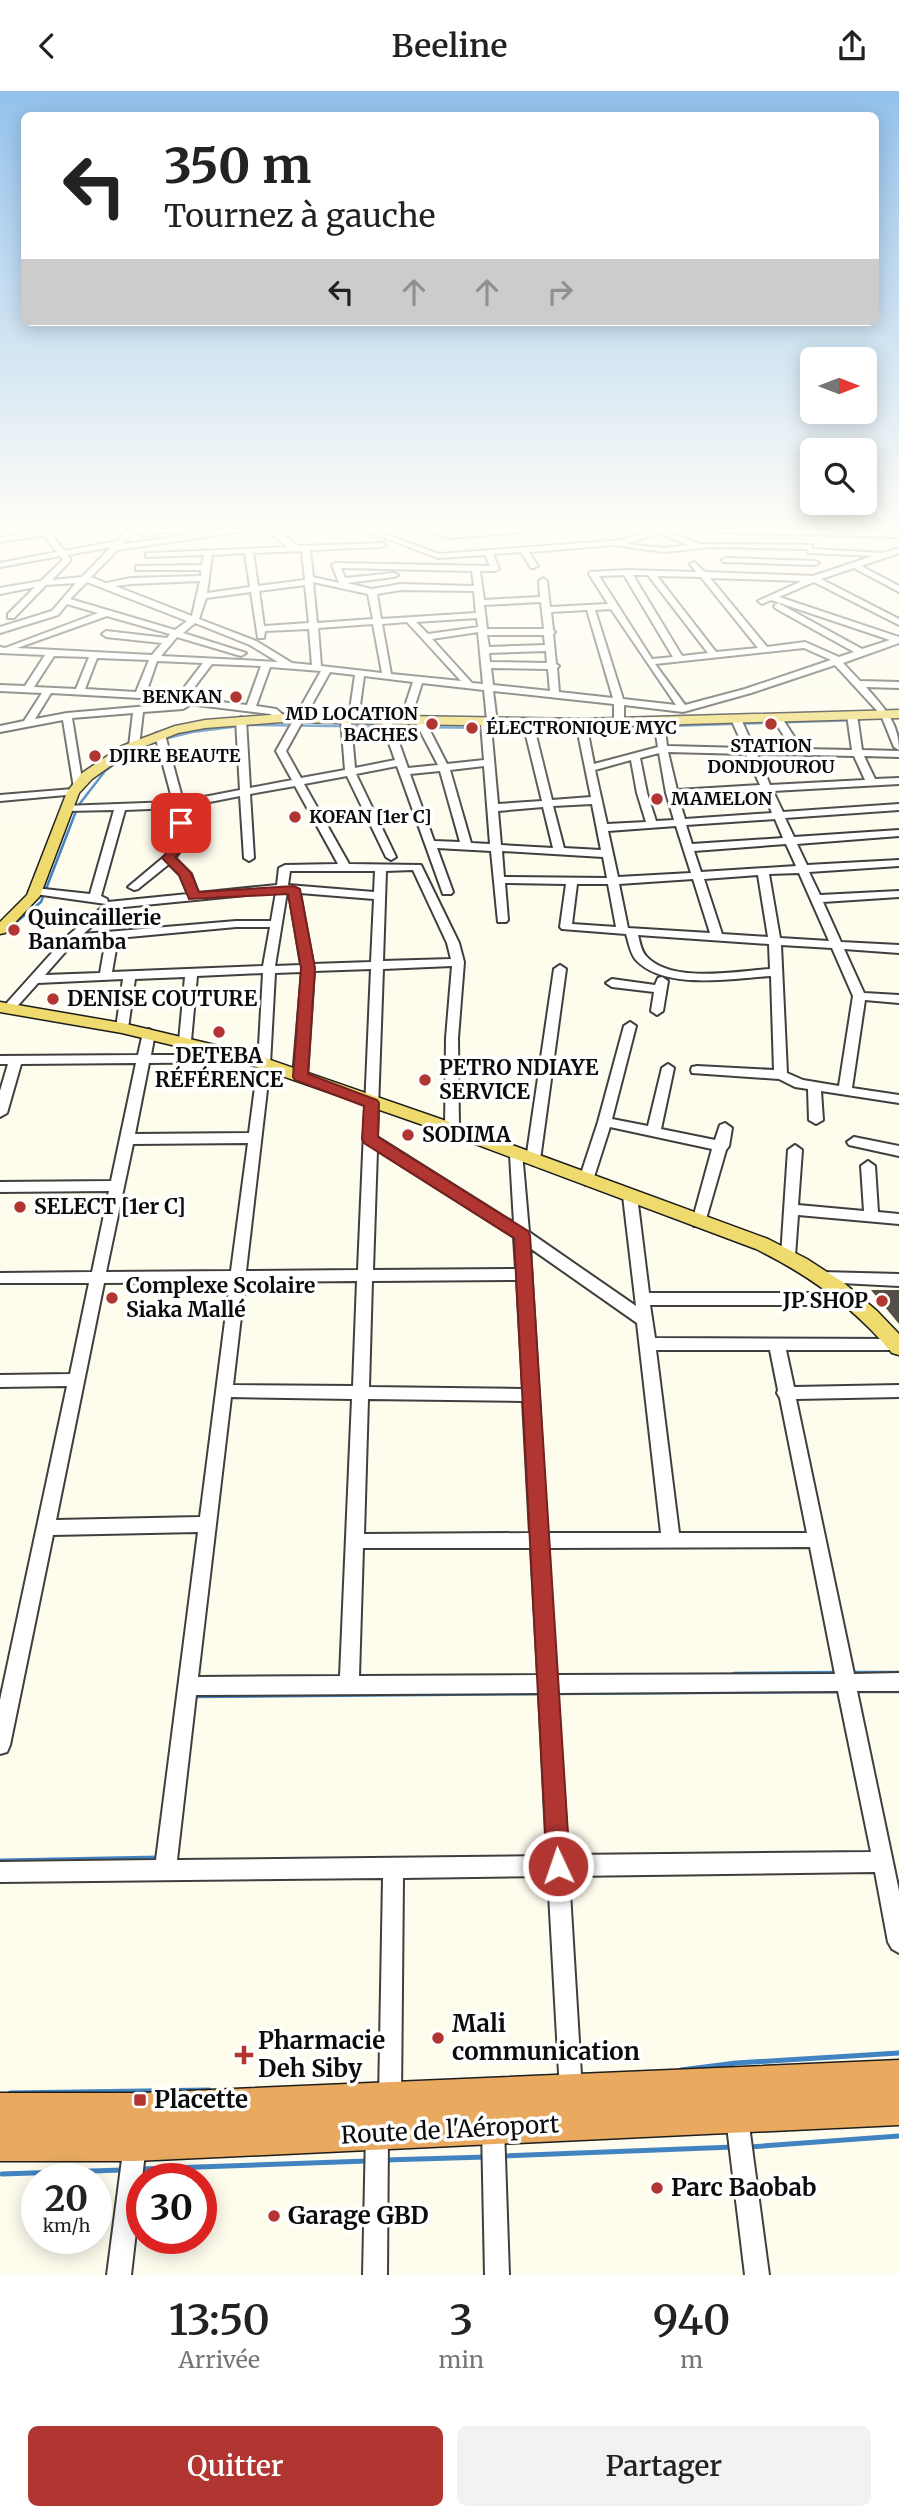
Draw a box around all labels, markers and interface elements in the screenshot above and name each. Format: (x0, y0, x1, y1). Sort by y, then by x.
text: Beeline (392, 26, 507, 66)
icon: back (28, 27, 66, 65)
icon: share (833, 27, 871, 65)
text: 350 m (164, 135, 311, 196)
icon: left (49, 140, 140, 231)
text: Tournez à gauche (164, 196, 435, 236)
icon: left (322, 273, 360, 311)
icon: ahead (395, 273, 433, 311)
icon: ahead (468, 273, 506, 311)
icon: right (541, 273, 579, 311)
north arrow (800, 347, 877, 423)
map controls (800, 347, 877, 515)
button: search (800, 438, 877, 515)
place label: BENKAN (142, 685, 222, 708)
marker: BENKAN (228, 689, 244, 705)
place label: MD LOCATION BACHES (286, 702, 418, 746)
marker: MD LOCATION BACHES (424, 716, 440, 732)
place label: ÉLECTRONIQUE MYC (486, 716, 677, 739)
marker: STATION DONDJOUROU (763, 716, 779, 732)
marker: ÉLECTRONIQUE MYC (464, 720, 480, 736)
place label: STATION DONDJOUROU (707, 734, 835, 778)
place label: DJIRE BEAUTE (109, 744, 241, 767)
marker: DJIRE BEAUTE (87, 748, 103, 764)
place label: MAMELON (671, 787, 772, 810)
marker: MAMELON (649, 791, 665, 807)
pin (151, 793, 211, 853)
icon: arrive (162, 804, 200, 842)
place label: KOFAN [1er C] (309, 805, 432, 828)
marker: KOFAN [1er C] (287, 809, 303, 825)
place label: Quincaillerie Banamba (28, 904, 161, 955)
marker: Quincaillerie Banamba (6, 922, 22, 938)
place label: DENISE COUTURE (67, 985, 257, 1012)
marker: DENISE COUTURE (45, 991, 61, 1007)
marker: DETEBA RÉFÉRENCE (211, 1024, 227, 1040)
place label: DETEBA RÉFÉRENCE (155, 1042, 284, 1093)
place label: PETRO NDIAYE SERVICE (439, 1054, 599, 1105)
marker: PETRO NDIAYE SERVICE (417, 1072, 433, 1088)
place label: SODIMA (422, 1121, 512, 1148)
marker: SODIMA (400, 1127, 416, 1143)
place label: SELECT [1er C] (34, 1193, 186, 1220)
marker: SELECT [1er C] (12, 1199, 28, 1215)
place label: Complexe Scolaire Siaka Mallé (126, 1272, 315, 1323)
place label: JP SHOP (782, 1287, 868, 1314)
marker: Complexe Scolaire Siaka Mallé (104, 1290, 120, 1306)
marker: JP SHOP (874, 1293, 890, 1309)
position arrow (521, 1829, 595, 1903)
place label: Mali communication (452, 2008, 640, 2067)
place label: Pharmacie Deh Siby (258, 2025, 385, 2084)
marker: Mali communication (430, 2030, 446, 2046)
marker: Pharmacie Deh Siby (236, 2047, 252, 2063)
place label: Placette (154, 2084, 248, 2115)
marker: Placette (132, 2092, 148, 2108)
street label: Route de l'Aéroport (340, 2108, 561, 2151)
speed limit sign: 30 (126, 2163, 217, 2254)
place label: Parc Baobab (671, 2172, 816, 2203)
text: 20 (45, 2177, 88, 2221)
marker: Parc Baobab (649, 2180, 665, 2196)
place label: Garage GBD (288, 2200, 429, 2231)
marker: Garage GBD (266, 2208, 282, 2224)
text: km/h (43, 2214, 90, 2237)
text: 13:50 (169, 2294, 270, 2346)
text: 3 (449, 2294, 473, 2346)
text: 940 (653, 2294, 730, 2346)
text: Arrivée (179, 2345, 260, 2374)
text: min (439, 2345, 484, 2374)
text: m (680, 2345, 703, 2374)
button: Quitter (28, 2426, 443, 2506)
button: Partager (457, 2426, 871, 2506)

